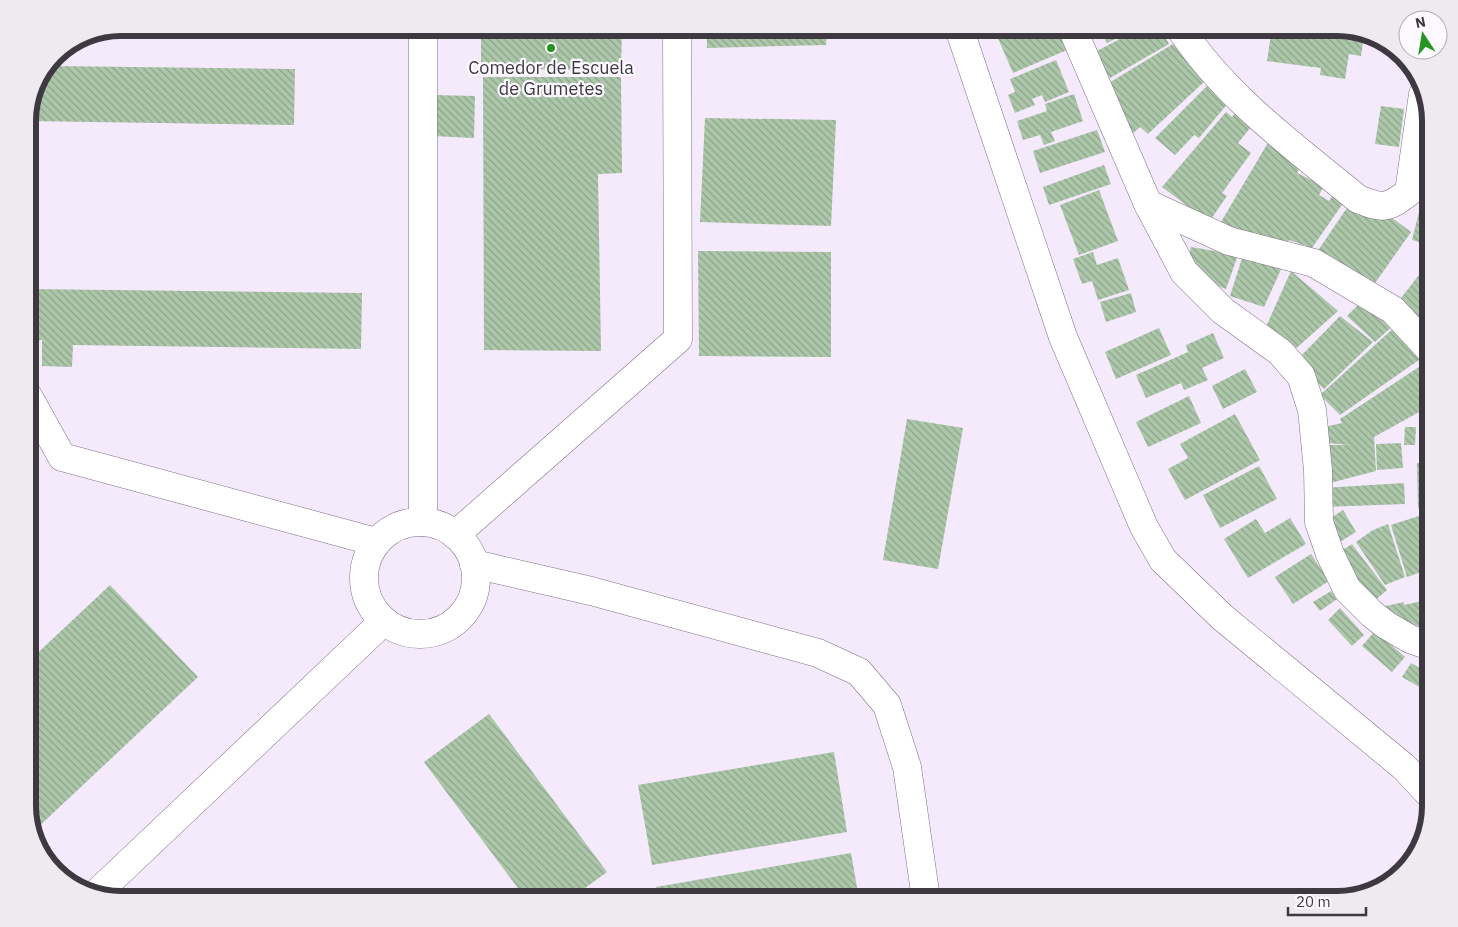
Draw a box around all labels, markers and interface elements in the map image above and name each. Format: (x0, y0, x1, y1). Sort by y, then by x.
north arrow (1398, 10, 1448, 60)
text: N (1413, 12, 1427, 32)
marker: Comedor de Escuela de Grumetes (545, 42, 557, 54)
place label: Comedor de Escuela de Grumetes (468, 56, 634, 100)
scale bar (1288, 884, 1366, 916)
text: 20 m (1296, 892, 1331, 911)

